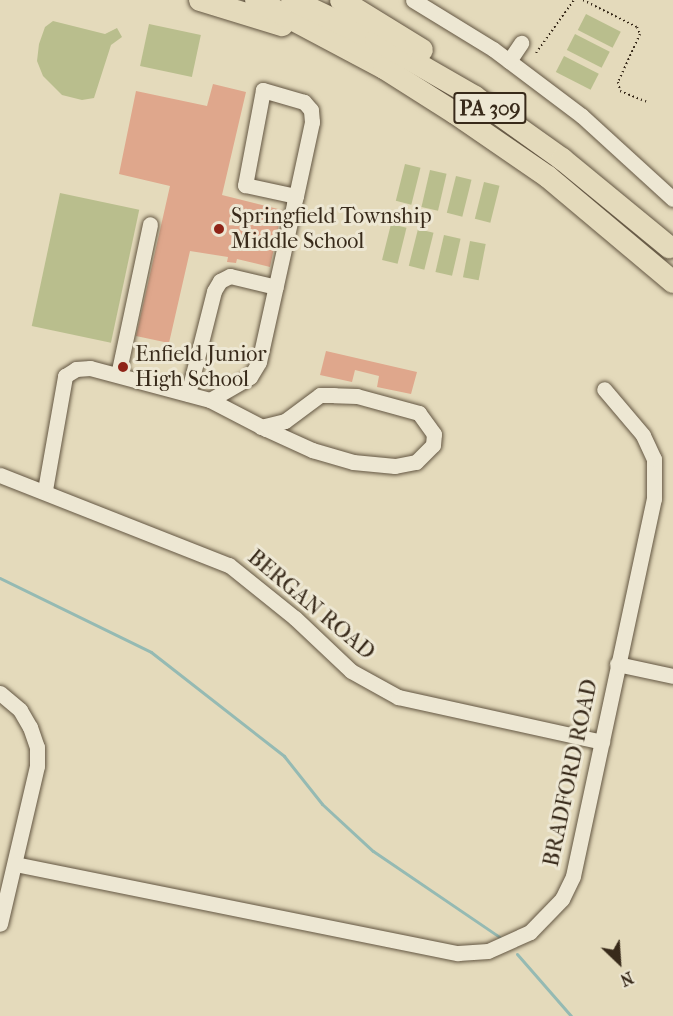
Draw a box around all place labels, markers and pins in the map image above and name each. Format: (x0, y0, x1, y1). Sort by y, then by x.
place label: Springfield Township Middle School (231, 203, 432, 254)
marker: Springfield Township Middle School (212, 222, 226, 236)
place label: Enfield Junior High School (135, 341, 267, 392)
marker: Enfield Junior High School (116, 360, 130, 374)

